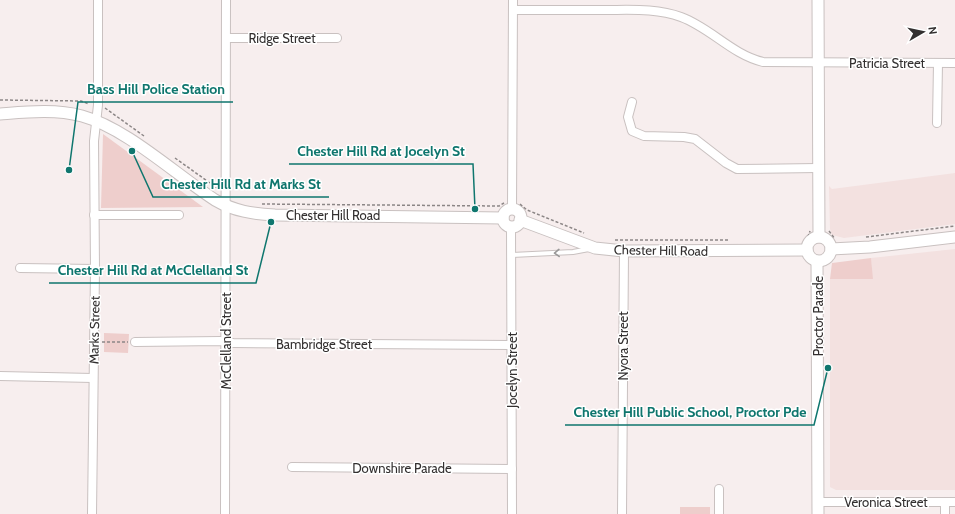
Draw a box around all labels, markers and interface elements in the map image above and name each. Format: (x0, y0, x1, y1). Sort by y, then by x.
north arrow (903, 12, 943, 52)
text: N (925, 25, 940, 35)
street label: Ridge Street (248, 30, 316, 46)
street label: Patricia Street (849, 55, 926, 71)
callout: Bass Hill Police Station (78, 76, 233, 102)
text: Bass Hill Police Station (87, 80, 225, 98)
callout: Chester Hill Rd at Jocelyn St (289, 138, 473, 164)
text: Chester Hill Rd at Jocelyn St (297, 142, 465, 160)
callout: Chester Hill Rd at Marks St (153, 171, 329, 197)
text: Chester Hill Rd at Marks St (161, 175, 321, 193)
street label: Chester Hill Road (286, 207, 380, 223)
street label: Chester Hill Road (614, 241, 708, 259)
one-way arrow (554, 249, 560, 257)
callout: Chester Hill Rd at McClelland St (49, 257, 256, 283)
text: Chester Hill Rd at McClelland St (58, 261, 248, 279)
street label: Proctor Parade (810, 275, 826, 356)
street label: McClelland Street (218, 292, 234, 390)
street label: Marks Street (85, 295, 103, 364)
street label: Nyora Street (615, 311, 631, 381)
street label: Jocelyn Street (504, 331, 520, 409)
street label: Bambridge Street (276, 336, 373, 352)
callout: Chester Hill Public School, Proctor Pde (565, 399, 814, 425)
text: Chester Hill Public School, Proctor Pde (574, 403, 806, 421)
street label: Downshire Parade (352, 460, 452, 476)
street label: Veronica Street (844, 494, 928, 510)

